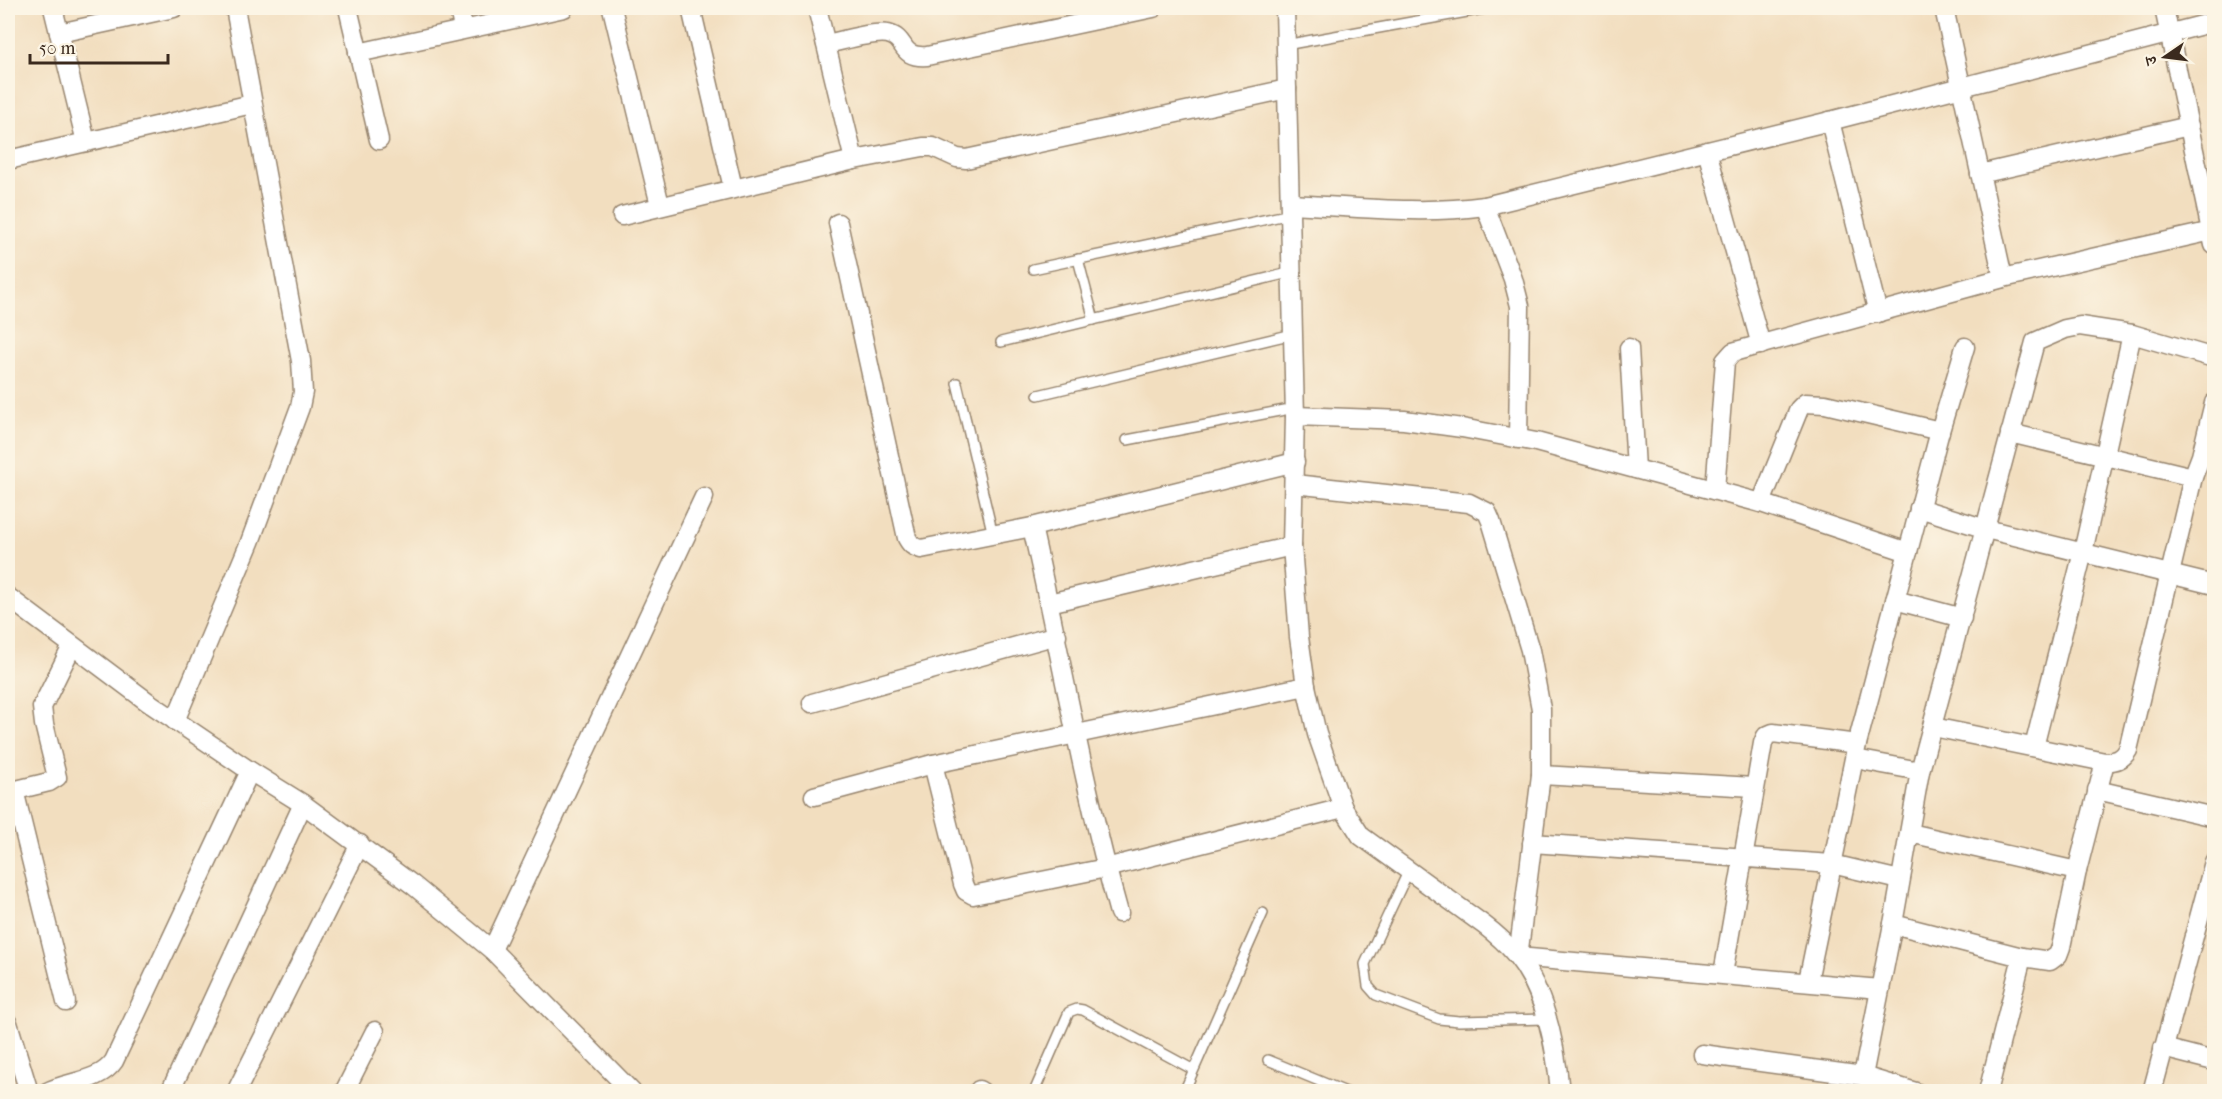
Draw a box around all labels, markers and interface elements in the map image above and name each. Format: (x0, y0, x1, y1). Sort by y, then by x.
scale bar (30, 27, 168, 65)
north arrow (2135, 27, 2195, 87)
text: 50 m (39, 38, 76, 59)
text: उ (2140, 52, 2161, 68)

